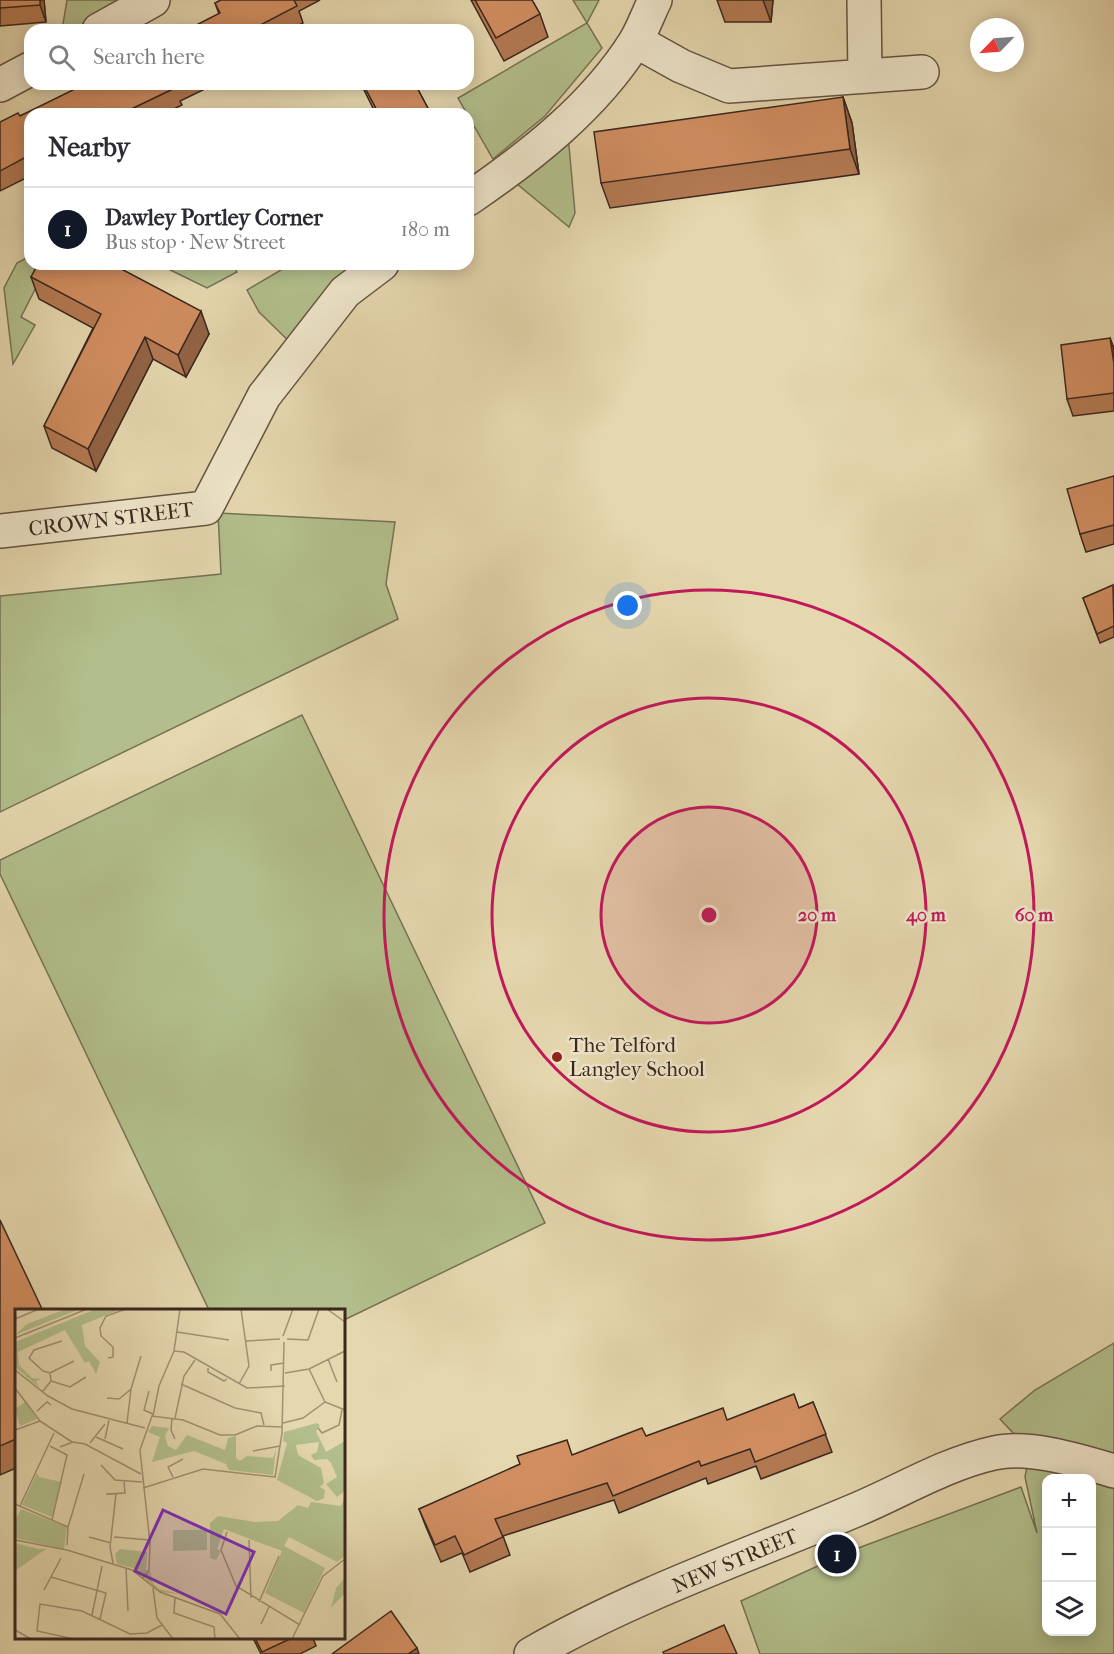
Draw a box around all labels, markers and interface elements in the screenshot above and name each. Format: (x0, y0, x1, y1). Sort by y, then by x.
north arrow (970, 18, 1024, 72)
search box (24, 24, 474, 90)
icon: search (45, 41, 78, 74)
text: Search here (93, 44, 205, 70)
text: Nearby (48, 132, 130, 163)
text: Dawley Portley Corner (105, 205, 323, 231)
text: 1 (64, 218, 71, 241)
text: 180 m (401, 218, 450, 241)
text: Bus stop · New Street (105, 231, 286, 254)
street label: CROWN STREET (27, 497, 196, 541)
your location (613, 591, 642, 620)
centre of rings (699, 905, 719, 925)
text: 20 m (798, 905, 837, 926)
text: 40 m (905, 905, 947, 926)
text: 60 m (1015, 905, 1054, 926)
place label: The Telford Langley School (569, 1033, 705, 1081)
marker: The Telford Langley School (550, 1050, 564, 1064)
inset map (15, 1309, 345, 1639)
map controls (1042, 1474, 1096, 1636)
button: + (1042, 1474, 1096, 1528)
street label: NEW STREET (669, 1523, 802, 1598)
button: − (1042, 1528, 1096, 1582)
pin: 1 (818, 1532, 856, 1576)
button: layers (1042, 1582, 1096, 1636)

